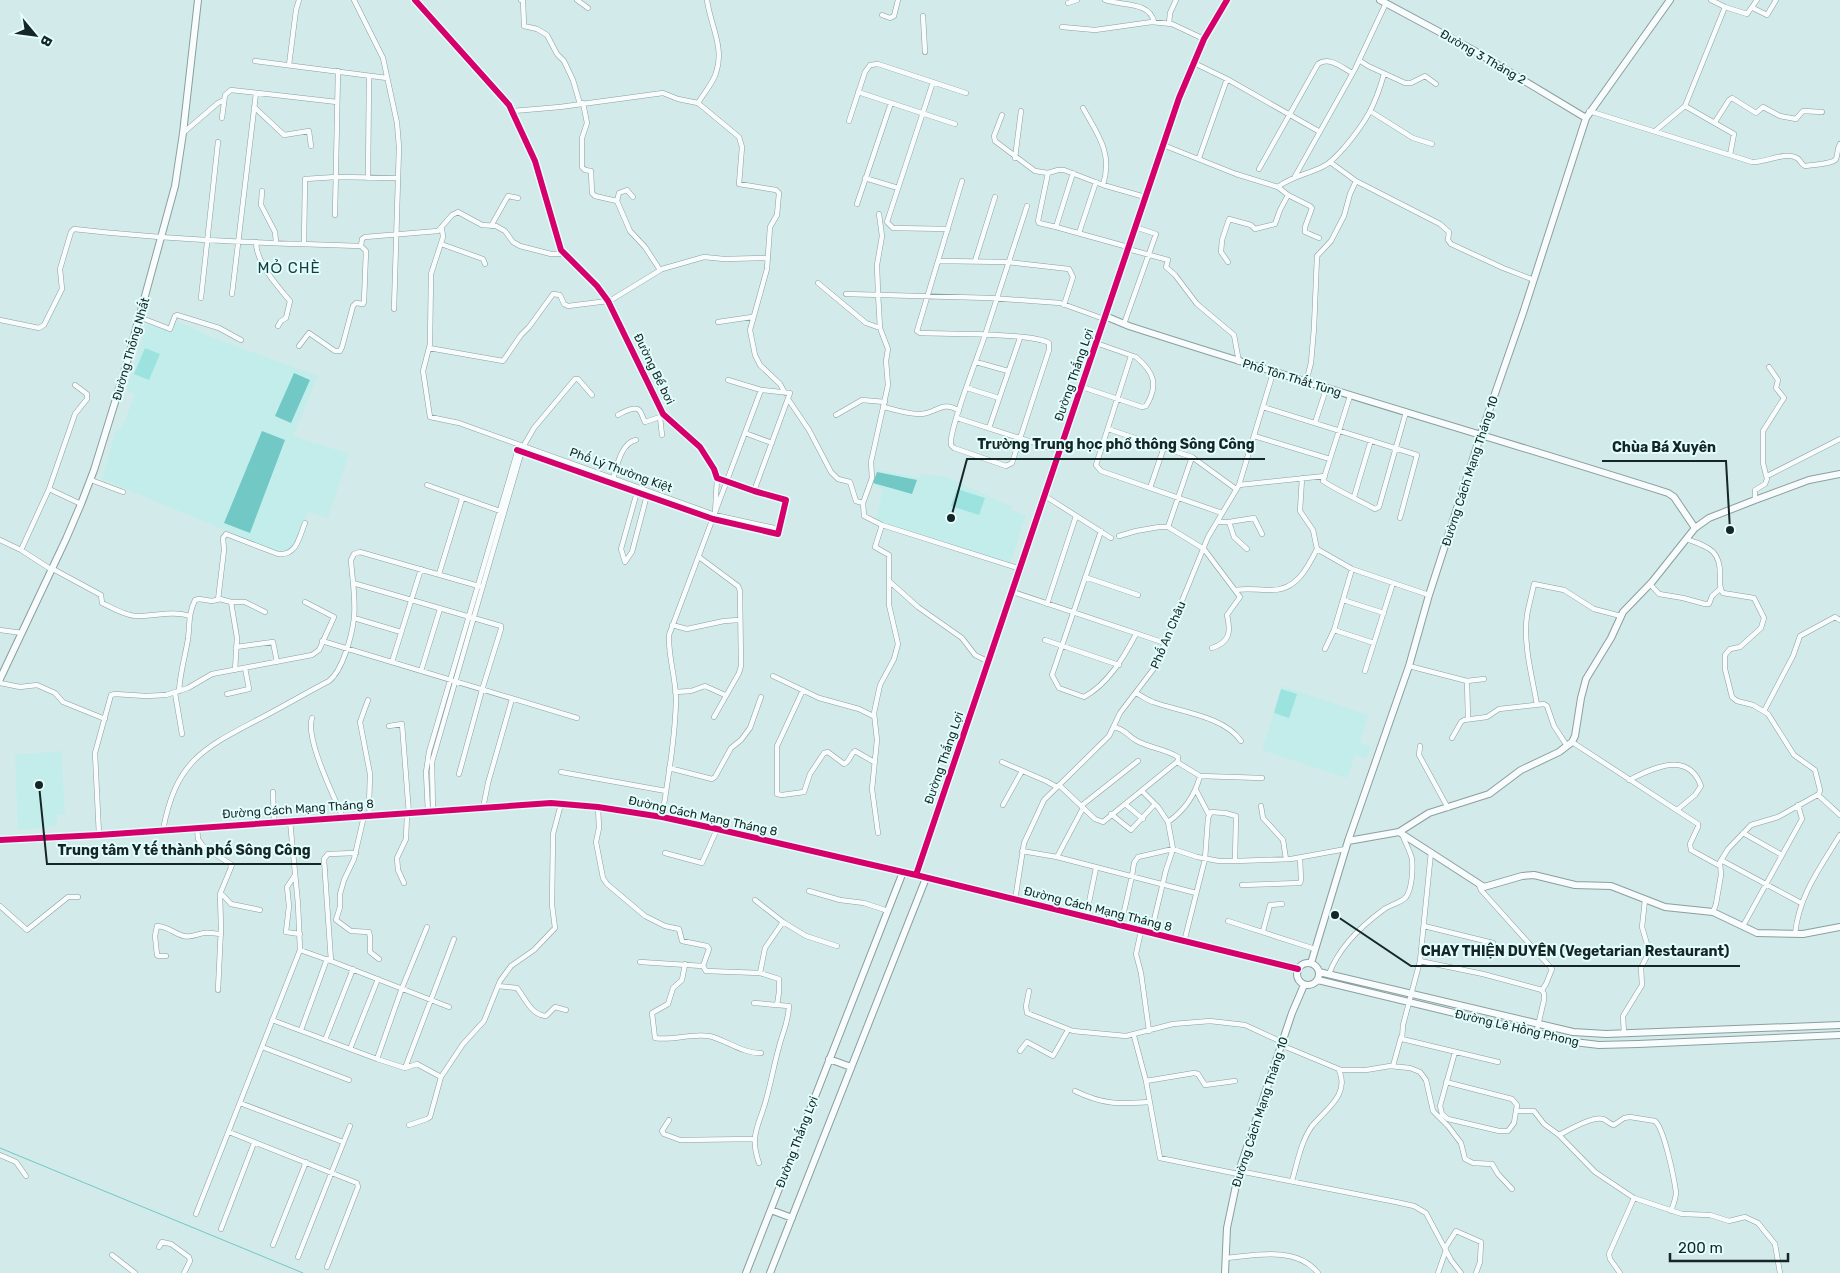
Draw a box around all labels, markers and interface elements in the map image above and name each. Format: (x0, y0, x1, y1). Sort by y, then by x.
north arrow (10, 10, 60, 60)
street label: Đường 3 Tháng 2 (1438, 27, 1528, 87)
text: B (36, 33, 56, 50)
district label: MỎ CHÈ (257, 259, 321, 277)
street label: Đường Thống Nhất (109, 295, 152, 402)
street label: Đường Thắng Lợi (1051, 327, 1096, 423)
street label: Đường Bể bơi (631, 331, 677, 407)
street label: Phố Tôn Thất Tùng (1241, 356, 1343, 400)
street label: Đường Cách Mạng Tháng 10 (1439, 394, 1501, 548)
callout: Trường Trung học phổ thông Sông Công (967, 430, 1265, 459)
callout: Chùa Bá Xuyên (1602, 432, 1726, 461)
text: Trường Trung học phổ thông Sông Công (977, 436, 1255, 453)
text: Chùa Bá Xuyên (1612, 439, 1716, 456)
street label: Phố Lý Thường Kiệt (568, 444, 675, 495)
street label: Phố An Châu (1147, 599, 1188, 671)
street label: Đường Thắng Lợi (921, 710, 966, 806)
street label: Đường Cách Mạng Tháng 8 (627, 793, 779, 839)
street label: Đường Cách Mạng Tháng 8 (222, 797, 374, 821)
callout: Trung tâm Y tế thành phố Sông Công (47, 835, 321, 864)
text: Trung tâm Y tế thành phố Sông Công (57, 840, 311, 859)
street label: Đường Cách Mạng Tháng 8 (1023, 884, 1173, 934)
callout: CHAY THIỆN DUYÊN (Vegetarian Restaurant) (1411, 937, 1740, 966)
text: CHAY THIỆN DUYÊN (Vegetarian Restaurant) (1421, 942, 1729, 960)
street label: Đường Lê Hồng Phong (1453, 1006, 1581, 1049)
street label: Đường Cách Mạng Tháng 10 (1229, 1035, 1291, 1189)
street label: Đường Thắng Lợi (773, 1094, 821, 1190)
scale bar (1670, 1230, 1788, 1262)
text: 200 m (1678, 1239, 1723, 1257)

